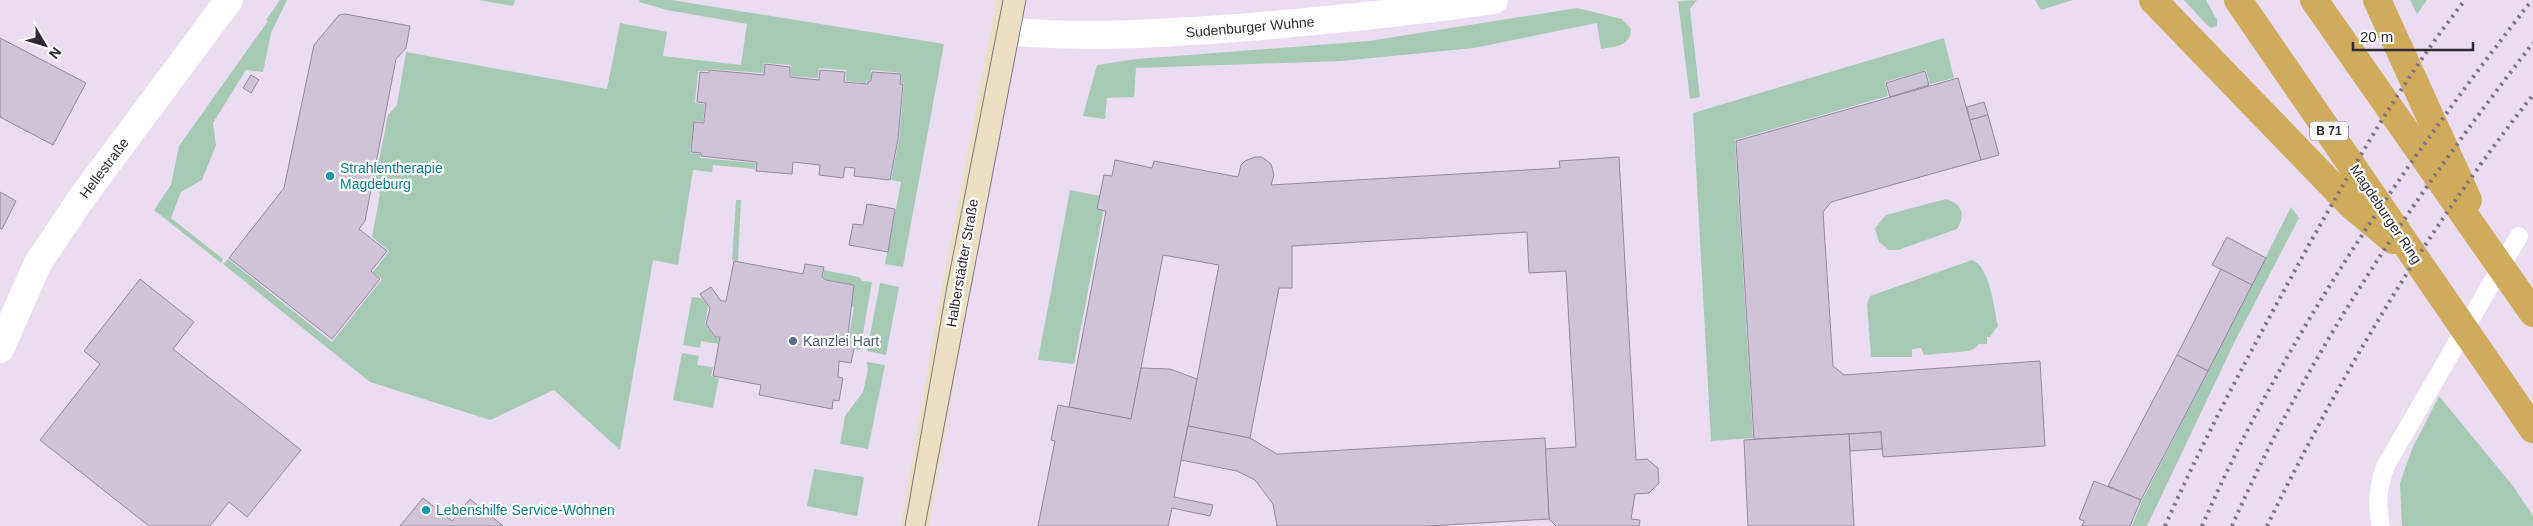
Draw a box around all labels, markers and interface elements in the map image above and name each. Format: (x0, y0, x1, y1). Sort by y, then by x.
street label: Sudenburger Wuhne (1185, 13, 1315, 41)
north arrow (20, 20, 70, 70)
scale bar (2353, 20, 2473, 52)
text: 20 m (2360, 28, 2393, 45)
text: N (46, 44, 65, 62)
road number: B 71 (2310, 122, 2348, 140)
street label: Hellestraße (76, 134, 132, 201)
place label: Strahlentherapie Magdeburg (340, 160, 443, 192)
street label: Magdeburger Ring (2347, 161, 2425, 267)
marker: Strahlentherapie Magdeburg (324, 170, 336, 182)
street label: Halberstädter Straße (943, 197, 981, 328)
place label: Kanzlei Hart (803, 333, 879, 349)
marker: Kanzlei Hart (787, 335, 799, 347)
place label: Lebenshilfe Service-Wohnen (436, 502, 615, 518)
marker: Lebenshilfe Service-Wohnen (420, 504, 432, 516)

